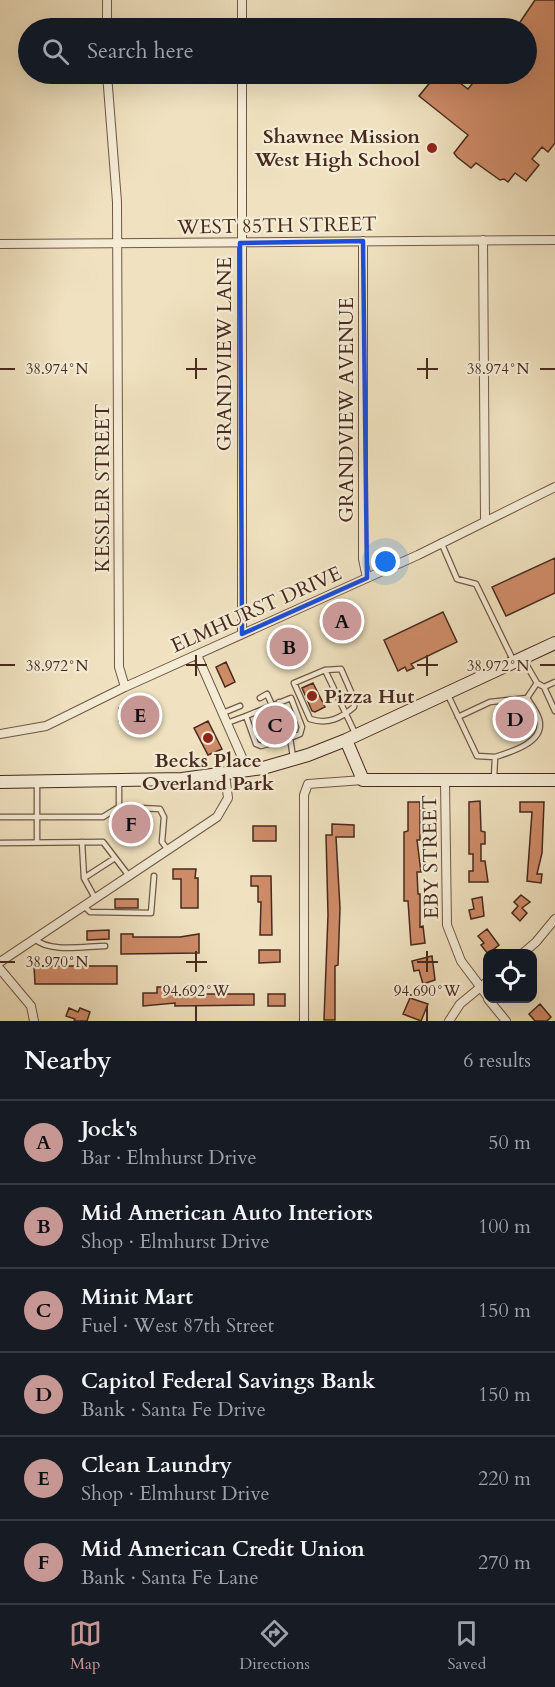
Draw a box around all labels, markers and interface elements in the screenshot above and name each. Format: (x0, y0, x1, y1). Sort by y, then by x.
search box (18, 18, 537, 84)
icon: search (39, 35, 72, 68)
text: Search here (87, 36, 194, 66)
place label: Shawnee Mission West High School (253, 123, 420, 173)
marker: Shawnee Mission West High School (425, 141, 439, 155)
street label: WEST 85TH STREET (176, 210, 377, 241)
street label: GRANDVIEW LANE (211, 257, 238, 451)
street label: GRANDVIEW AVENUE (333, 297, 360, 523)
text: 38.974°N (26, 359, 89, 379)
text: 38.974°N (467, 359, 530, 379)
street label: KESSLER STREET (89, 403, 116, 572)
your location (371, 547, 400, 576)
street label: ELMHURST DRIVE (167, 560, 346, 659)
pin: A (322, 598, 362, 644)
pin: B (270, 624, 308, 670)
text: 38.972°N (26, 656, 89, 676)
text: 38.972°N (467, 656, 530, 676)
place label: Pizza Hut (324, 683, 414, 710)
marker: Pizza Hut (305, 689, 319, 703)
pin: E (120, 692, 160, 738)
pin: D (496, 696, 534, 742)
pin: C (256, 702, 294, 748)
marker: Becks Place Overland Park (201, 731, 215, 745)
place label: Becks Place Overland Park (142, 747, 275, 797)
street label: EBY STREET (416, 794, 445, 919)
pin: F (112, 802, 150, 846)
map controls (483, 949, 537, 1003)
button: locate (483, 949, 537, 1003)
text: 38.970°N (26, 952, 89, 972)
text: 94.692°W (163, 981, 230, 1001)
text: 94.690°W (394, 981, 461, 1001)
text: Nearby (24, 1043, 112, 1078)
text: 6 results (463, 1047, 531, 1074)
text: Jock's (81, 1114, 137, 1144)
text: A (36, 1129, 51, 1156)
text: 50 m (488, 1129, 531, 1156)
text: Bar · Elmhurst Drive (81, 1144, 257, 1171)
text: Mid American Auto Interiors (81, 1198, 373, 1228)
text: B (36, 1213, 51, 1240)
text: 100 m (478, 1213, 531, 1240)
text: Shop · Elmhurst Drive (81, 1228, 270, 1255)
text: Minit Mart (81, 1282, 193, 1312)
text: C (36, 1297, 51, 1324)
text: 150 m (478, 1297, 531, 1324)
text: Fuel · West 87th Street (81, 1312, 274, 1339)
text: Capitol Federal Savings Bank (81, 1366, 375, 1396)
text: D (35, 1381, 52, 1408)
text: 150 m (478, 1381, 531, 1408)
text: Bank · Santa Fe Drive (81, 1396, 266, 1423)
text: Clean Laundry (81, 1450, 232, 1480)
text: E (37, 1465, 50, 1492)
text: 220 m (478, 1465, 531, 1492)
text: Shop · Elmhurst Drive (81, 1480, 270, 1507)
text: Mid American Credit Union (81, 1534, 365, 1564)
text: F (38, 1549, 49, 1576)
text: 270 m (478, 1549, 531, 1576)
text: Bank · Santa Fe Lane (81, 1564, 259, 1591)
tab: Map (69, 1617, 102, 1675)
tab: Directions (239, 1617, 310, 1675)
tab: Saved (447, 1617, 486, 1675)

